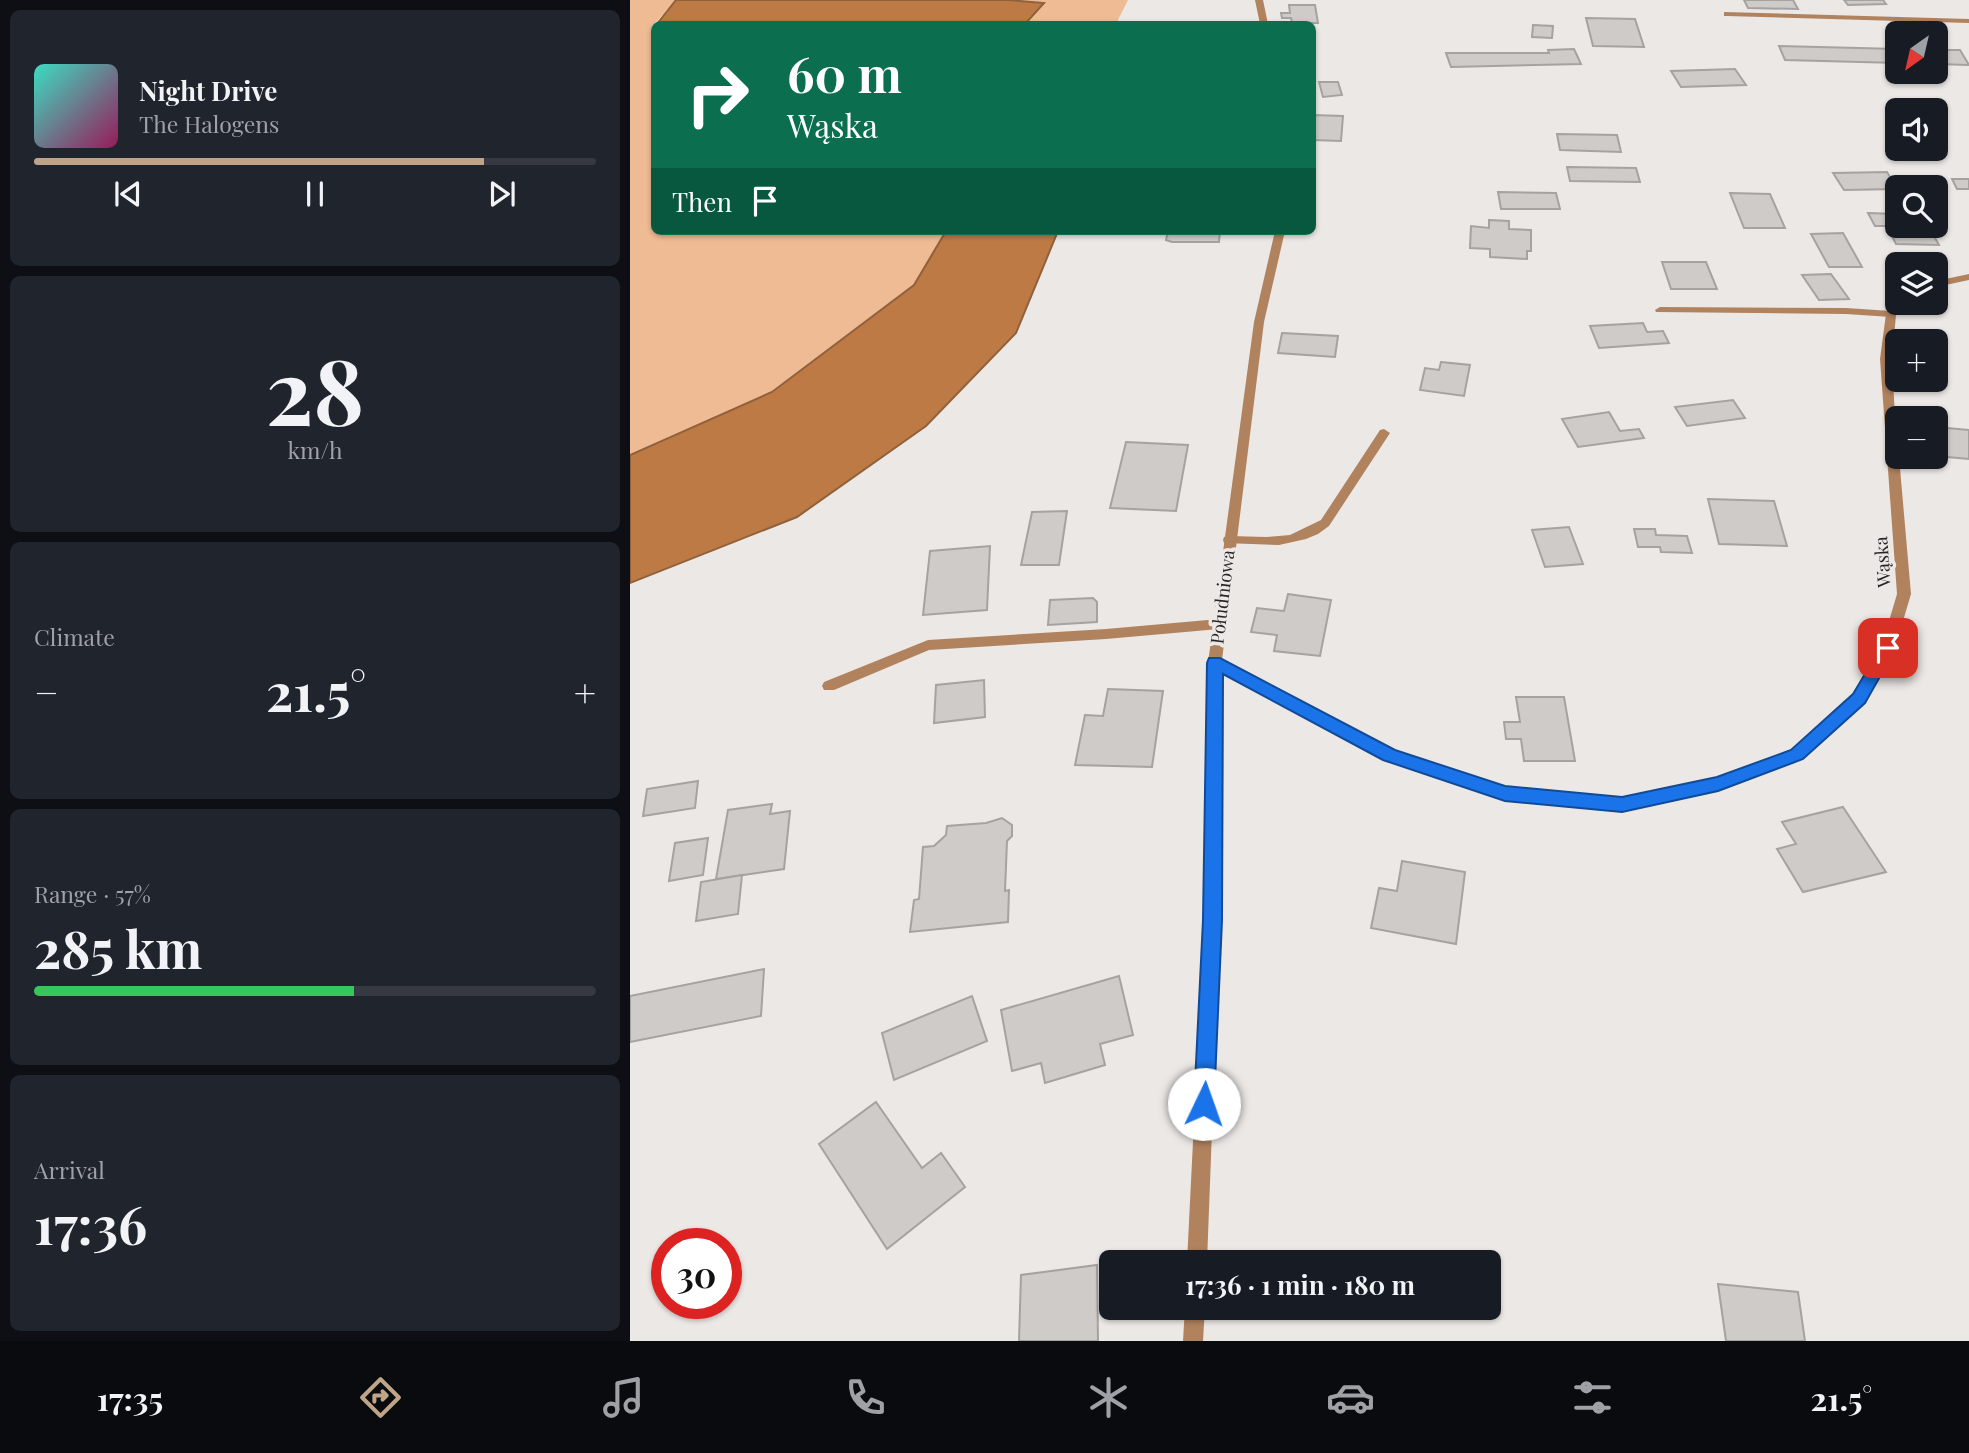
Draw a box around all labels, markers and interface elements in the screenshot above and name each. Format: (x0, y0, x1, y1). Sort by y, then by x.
north arrow (1885, 21, 1948, 84)
map controls (1885, 21, 1948, 469)
text: 60 m (787, 40, 902, 105)
icon: right (672, 49, 763, 140)
text: Night Drive (139, 73, 277, 108)
button: sound (1885, 98, 1948, 161)
text: Wąska (787, 103, 878, 146)
text: The Halogens (139, 108, 279, 139)
icon: previous (109, 175, 147, 213)
icon: pause (296, 175, 334, 213)
icon: next (483, 175, 521, 213)
button: search (1885, 175, 1948, 238)
icon: arrive (746, 182, 784, 220)
text: Then (672, 184, 732, 219)
button: layers (1885, 252, 1948, 315)
text: 28 (266, 328, 364, 449)
button: + (1885, 329, 1948, 392)
button: − (1885, 406, 1948, 469)
text: km/h (287, 434, 343, 465)
street label: Wąska (1868, 536, 1896, 589)
street label: Południowa (1204, 549, 1240, 645)
pin (1858, 618, 1918, 678)
text: Climate (34, 621, 115, 652)
icon: arrive (1869, 629, 1907, 667)
text: 21.5° (266, 656, 366, 725)
text: − (34, 666, 59, 717)
text: + (574, 666, 596, 717)
text: Range · 57% (34, 878, 151, 909)
text: 285 km (34, 913, 202, 982)
position arrow (1167, 1067, 1241, 1141)
text: Arrival (34, 1154, 105, 1185)
text: 17:36 (34, 1189, 147, 1258)
speed limit sign: 30 (651, 1228, 742, 1319)
text: 17:36 · 1 min · 180 m (1185, 1267, 1415, 1302)
icon: directions (356, 1373, 405, 1422)
icon: music (599, 1373, 648, 1422)
icon: phone (841, 1373, 890, 1422)
icon: climate (1084, 1373, 1133, 1422)
icon: car (1326, 1373, 1375, 1422)
icon: filters (1568, 1373, 1617, 1422)
text: 17:35 (97, 1376, 163, 1419)
text: 21.5° (1811, 1376, 1872, 1419)

